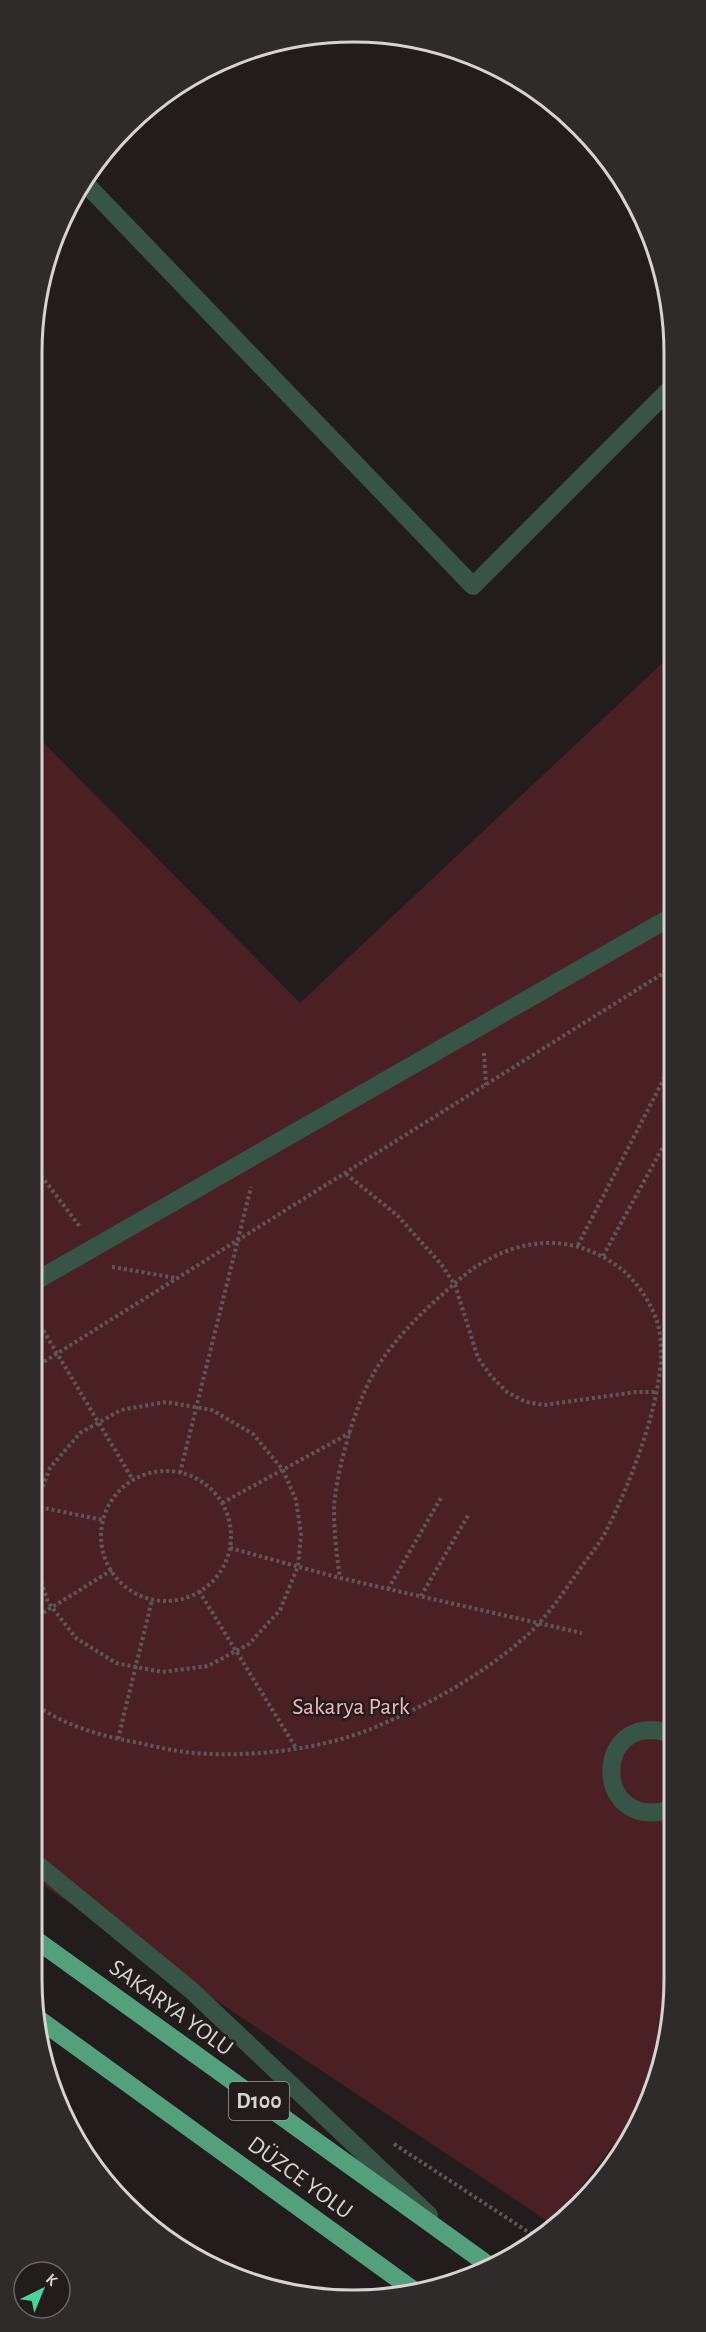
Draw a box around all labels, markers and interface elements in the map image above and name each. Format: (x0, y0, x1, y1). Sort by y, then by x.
park label: Sakarya Park (292, 1695, 410, 1719)
street label: SAKARYA YOLU (105, 1955, 237, 2061)
road number: D100 (229, 2082, 289, 2120)
street label: DÜZCE YOLU (243, 2131, 358, 2224)
north arrow (12, 2260, 72, 2320)
text: K (43, 2271, 61, 2289)

